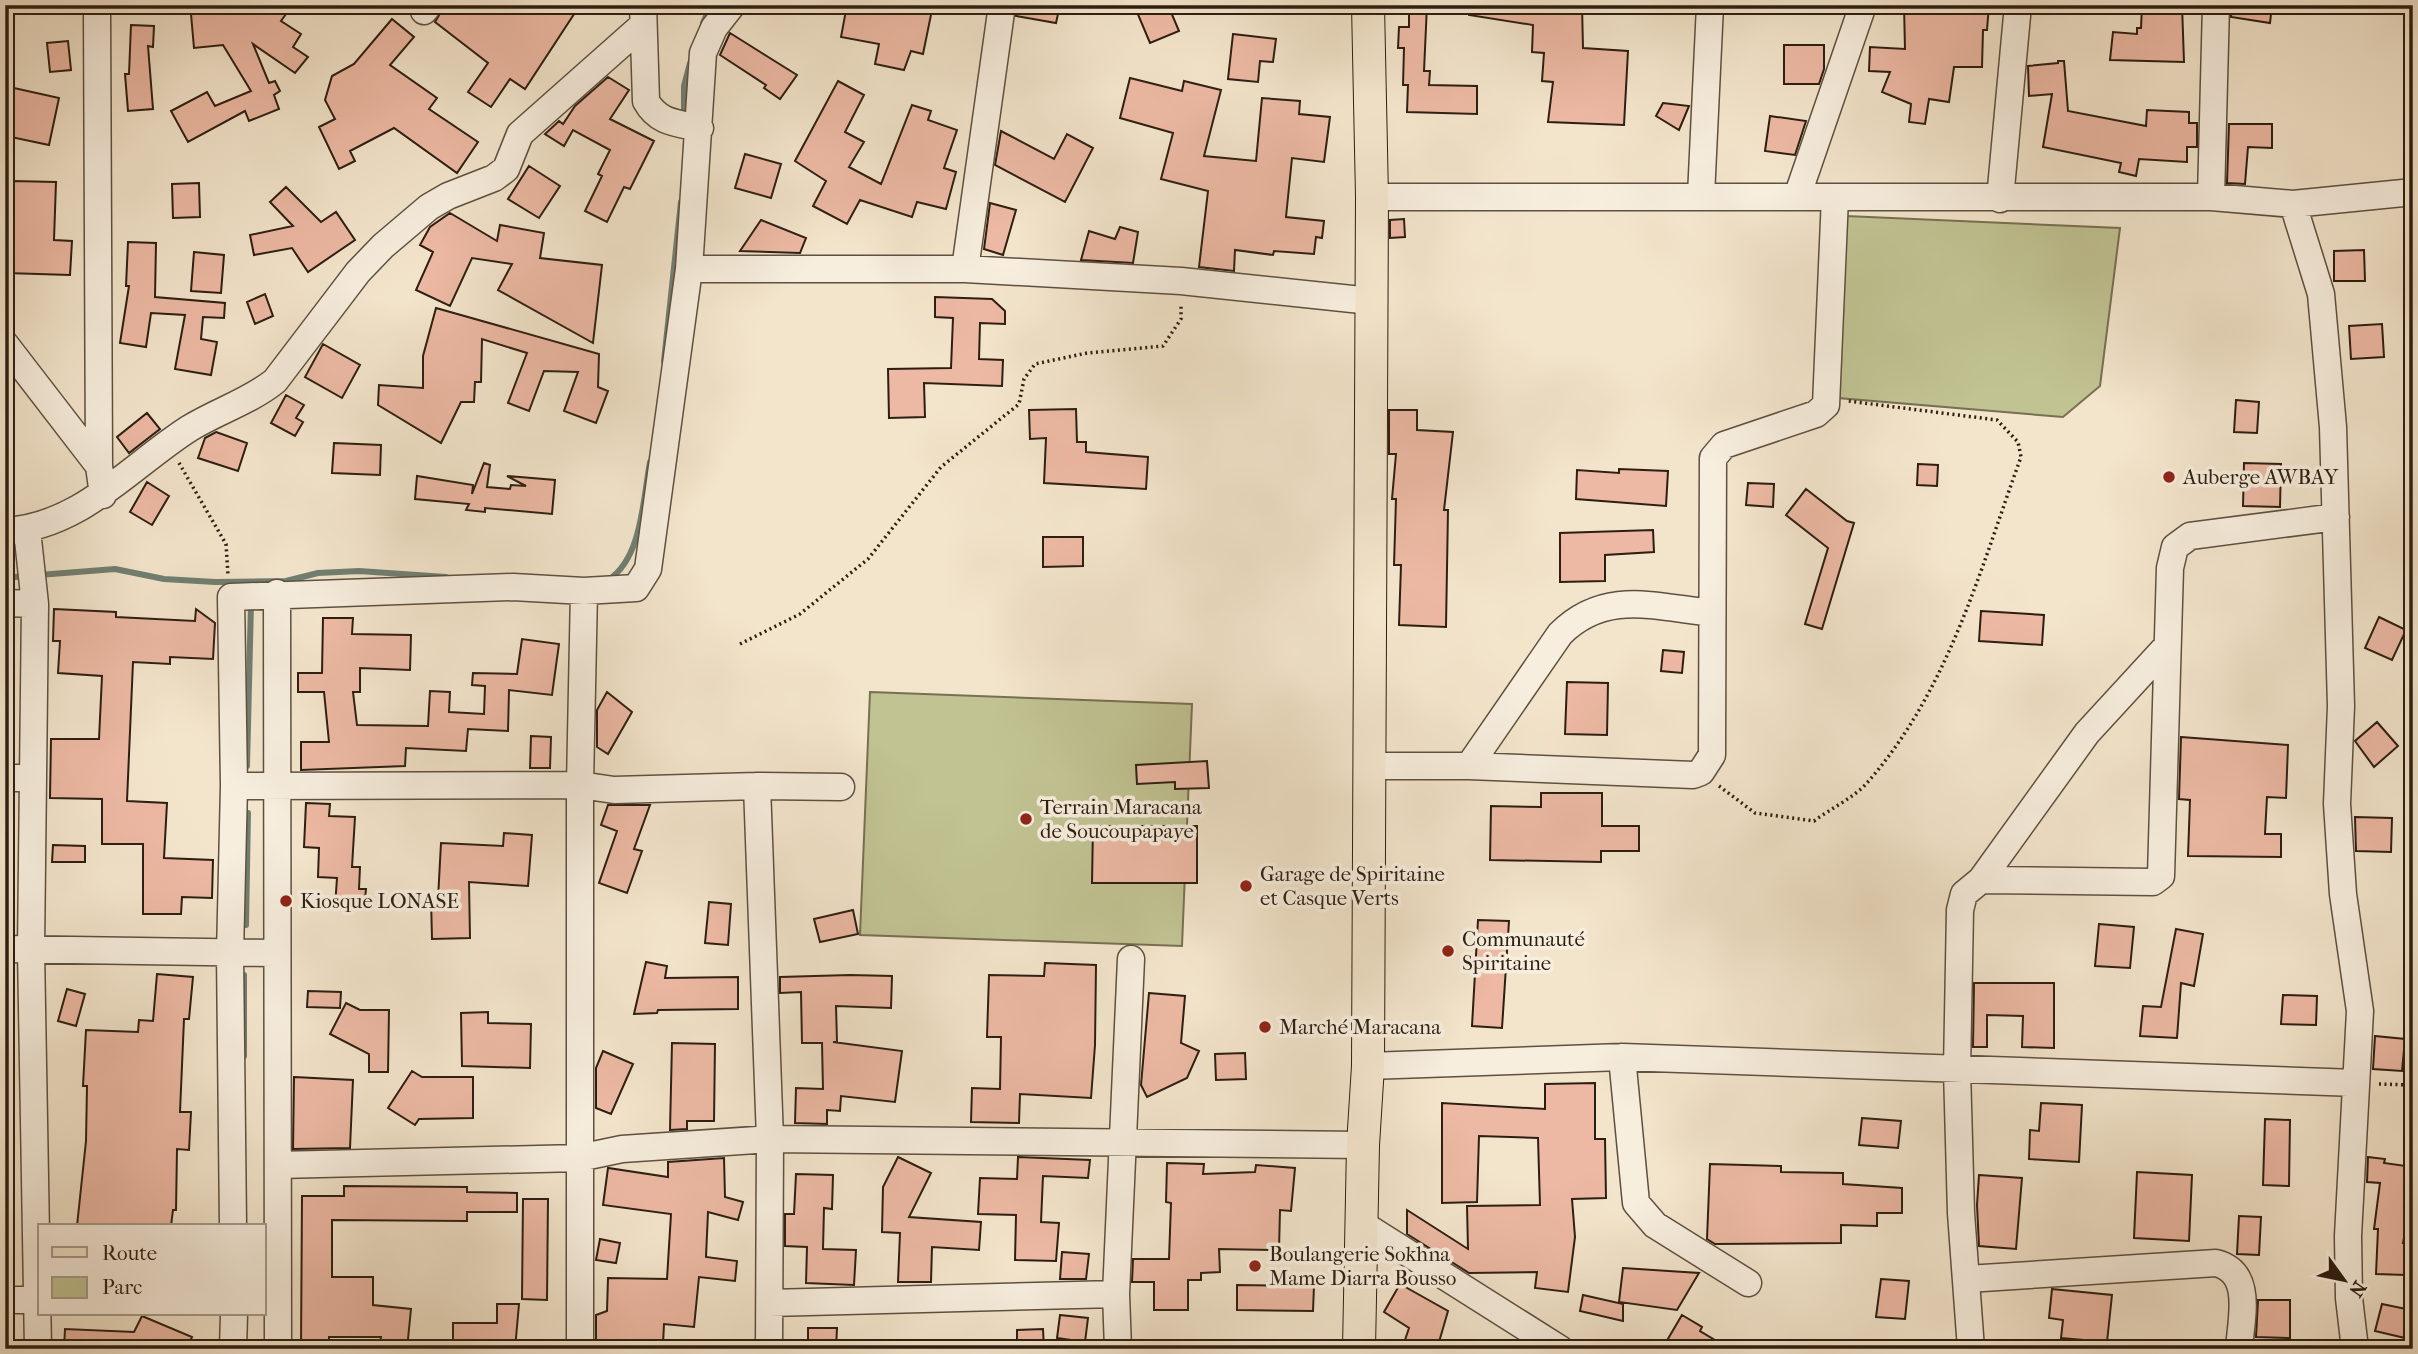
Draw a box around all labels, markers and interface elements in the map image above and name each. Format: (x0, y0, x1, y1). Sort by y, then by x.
place label: Auberge AWBAY (2182, 465, 2339, 489)
marker: Auberge AWBAY (2161, 469, 2177, 485)
place label: Terrain Maracana de Soucoupapaye (1040, 795, 1202, 843)
marker: Terrain Maracana de Soucoupapaye (1018, 811, 1034, 827)
place label: Garage de Spiritaine et Casque Verts (1260, 862, 1445, 910)
marker: Garage de Spiritaine et Casque Verts (1238, 878, 1254, 894)
place label: Kiosque LONASE (300, 889, 459, 913)
marker: Kiosque LONASE (278, 893, 294, 909)
place label: Communauté Spiritaine (1462, 927, 1585, 975)
marker: Communauté Spiritaine (1440, 943, 1456, 959)
place label: Marché Maracana (1279, 1015, 1441, 1039)
marker: Marché Maracana (1257, 1019, 1273, 1035)
legend (38, 1224, 266, 1316)
text: Route (102, 1241, 157, 1265)
place label: Boulangerie Sokhna Mame Diarra Bousso (1269, 1242, 1456, 1290)
north arrow (2310, 1246, 2380, 1316)
marker: Boulangerie Sokhna Mame Diarra Bousso (1247, 1258, 1263, 1274)
text: Parc (102, 1275, 142, 1299)
text: N (2344, 1277, 2371, 1301)

